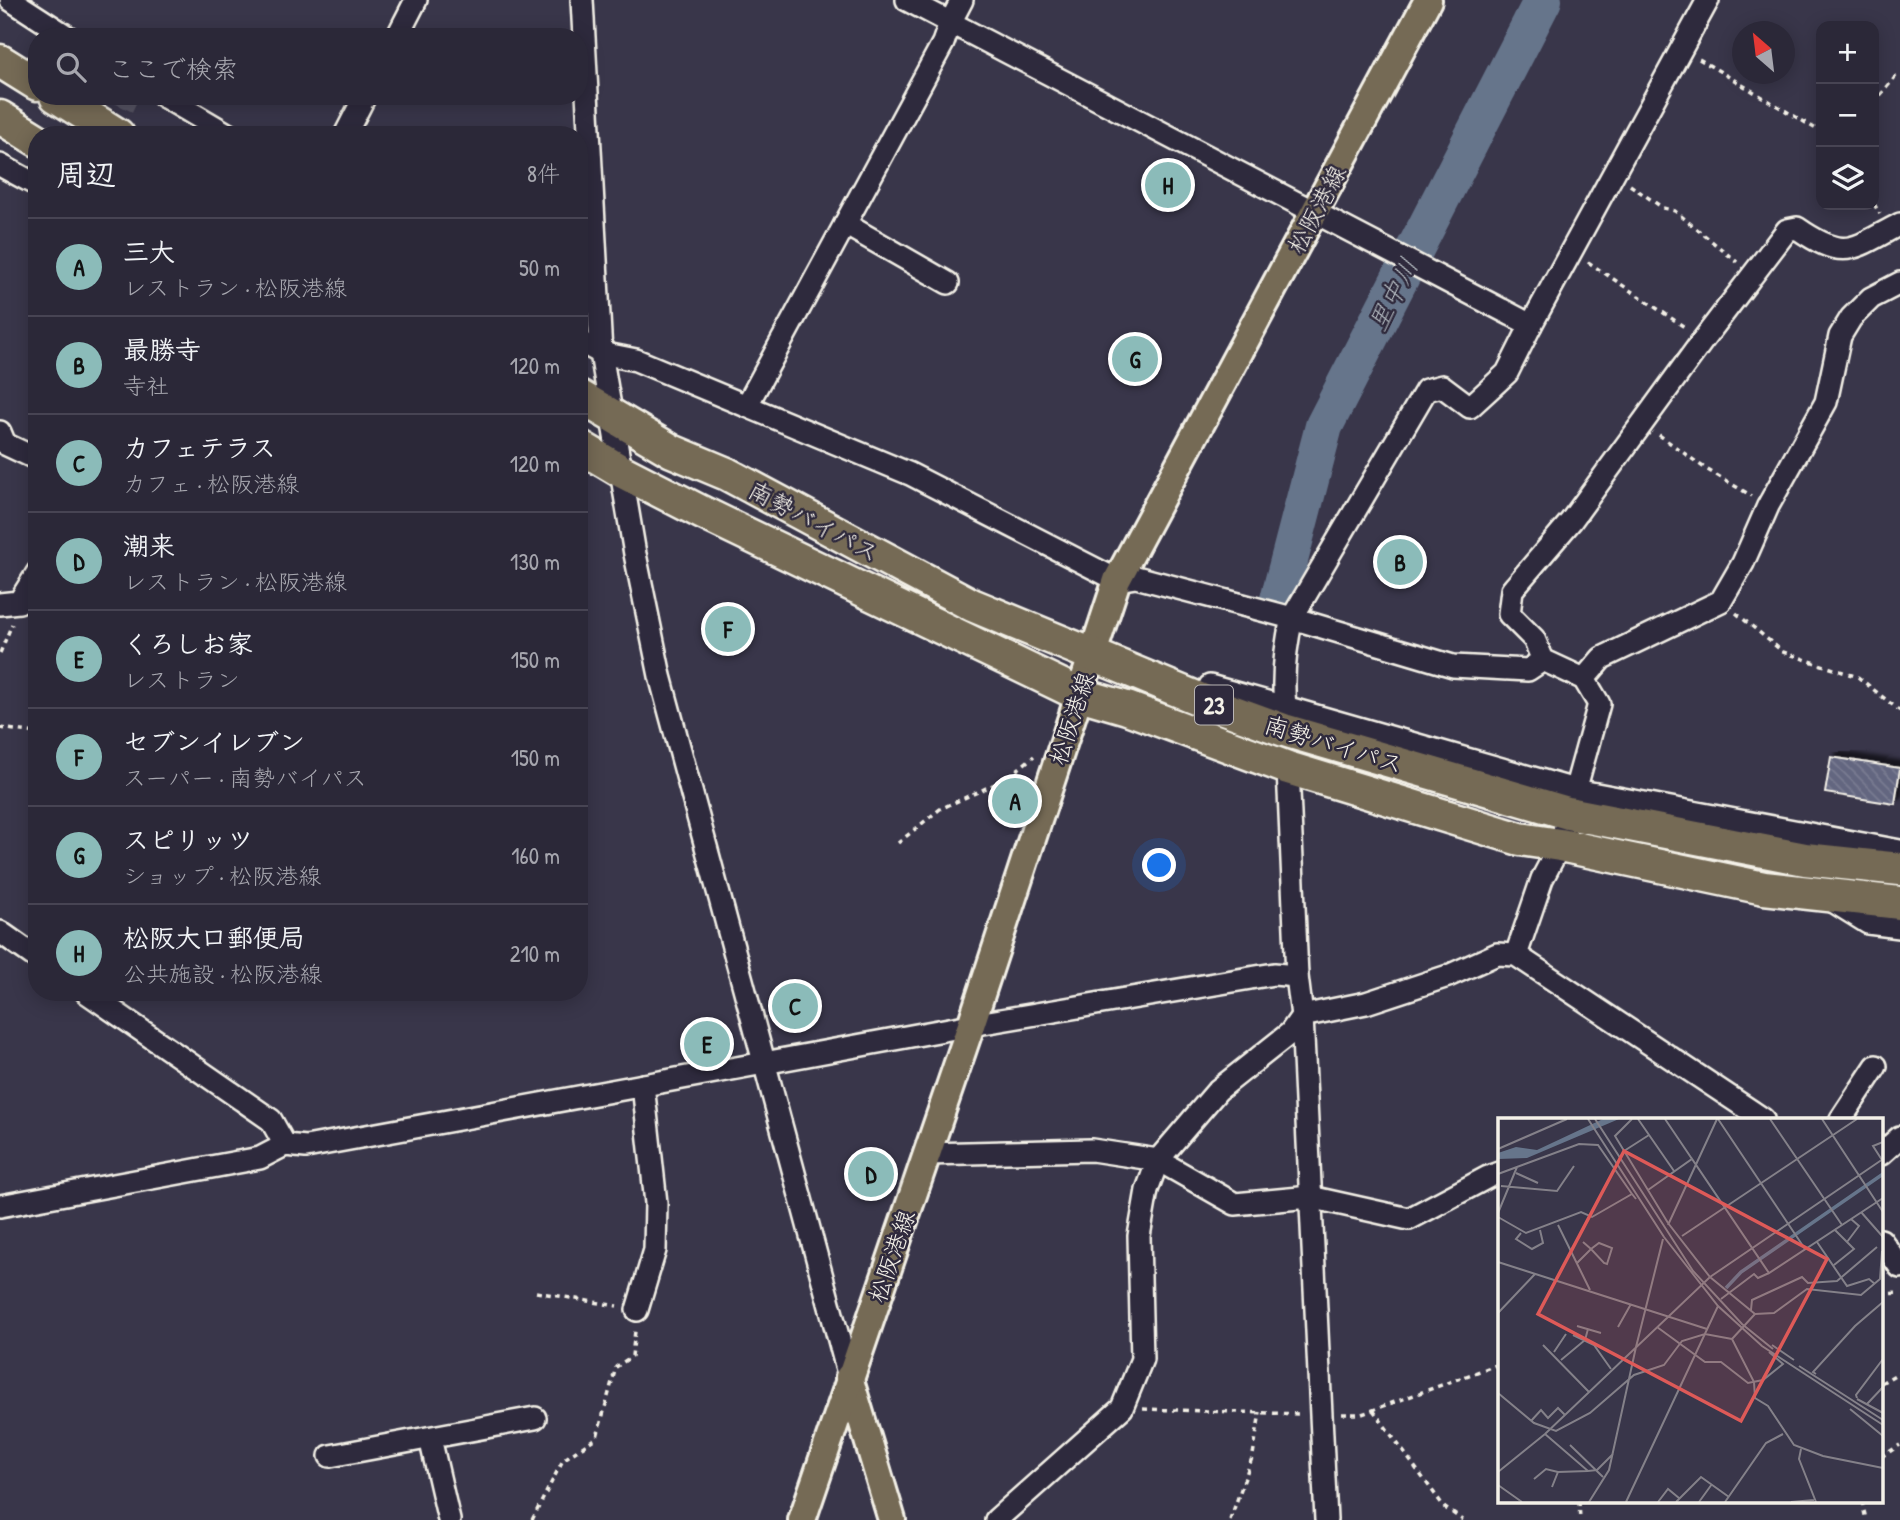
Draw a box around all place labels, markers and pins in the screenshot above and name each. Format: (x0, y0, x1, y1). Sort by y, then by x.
pin: H (1145, 159, 1191, 211)
pin: G (1112, 333, 1158, 385)
pin: B (1377, 536, 1423, 588)
pin: F (705, 603, 751, 655)
pin: A (992, 775, 1038, 827)
pin: C (772, 980, 818, 1032)
pin: E (684, 1018, 730, 1070)
pin: D (848, 1148, 894, 1200)

